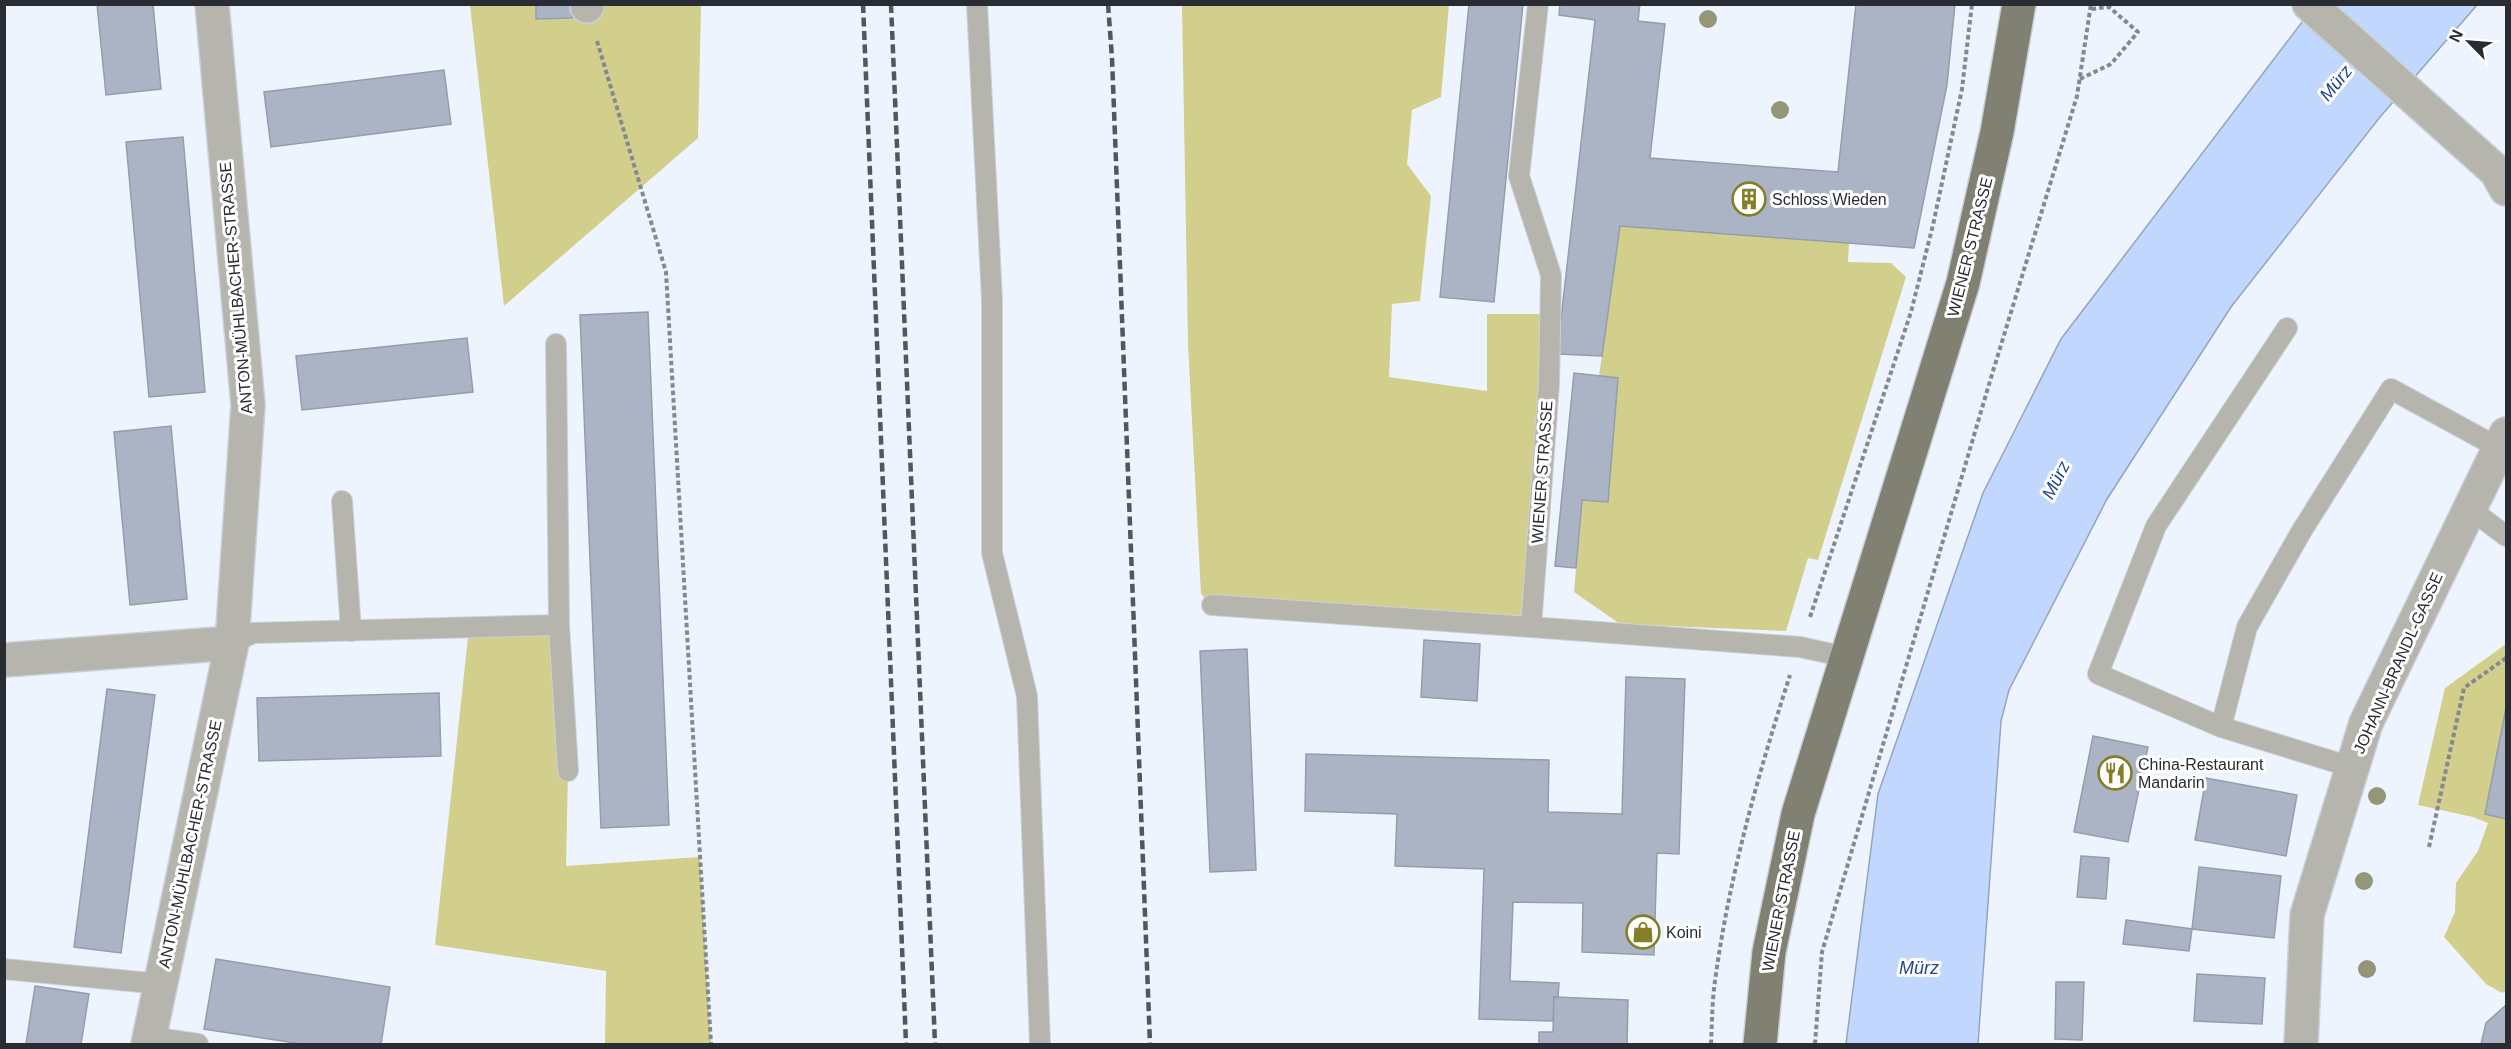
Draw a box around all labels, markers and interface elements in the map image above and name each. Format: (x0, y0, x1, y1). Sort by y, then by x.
north arrow (2439, 12, 2499, 72)
text: N (2446, 27, 2466, 45)
water label: Mürz (2316, 61, 2356, 105)
street label: ANTON-MÜHLBACHER-STRASSE (217, 161, 255, 415)
street label: WIENER STRASSE (1944, 175, 1996, 319)
building icon: Schloss Wieden (1731, 181, 1767, 217)
place label: Schloss Wieden (1772, 191, 1887, 208)
street label: WIENER STRASSE (1529, 400, 1555, 544)
water label: Mürz (2038, 458, 2074, 502)
street label: JOHANN-BRANDL-GASSE (2350, 570, 2446, 756)
street label: ANTON-MÜHLBACHER-STRASSE (155, 718, 225, 970)
restaurant icon: China-Restaurant Mandarin (2097, 755, 2133, 791)
place label: China-Restaurant Mandarin (2138, 756, 2264, 791)
street label: WIENER STRASSE (1759, 829, 1803, 973)
shop icon: Koini (1625, 914, 1661, 950)
place label: Koini (1666, 924, 1702, 941)
water label: Mürz (1899, 958, 1939, 978)

